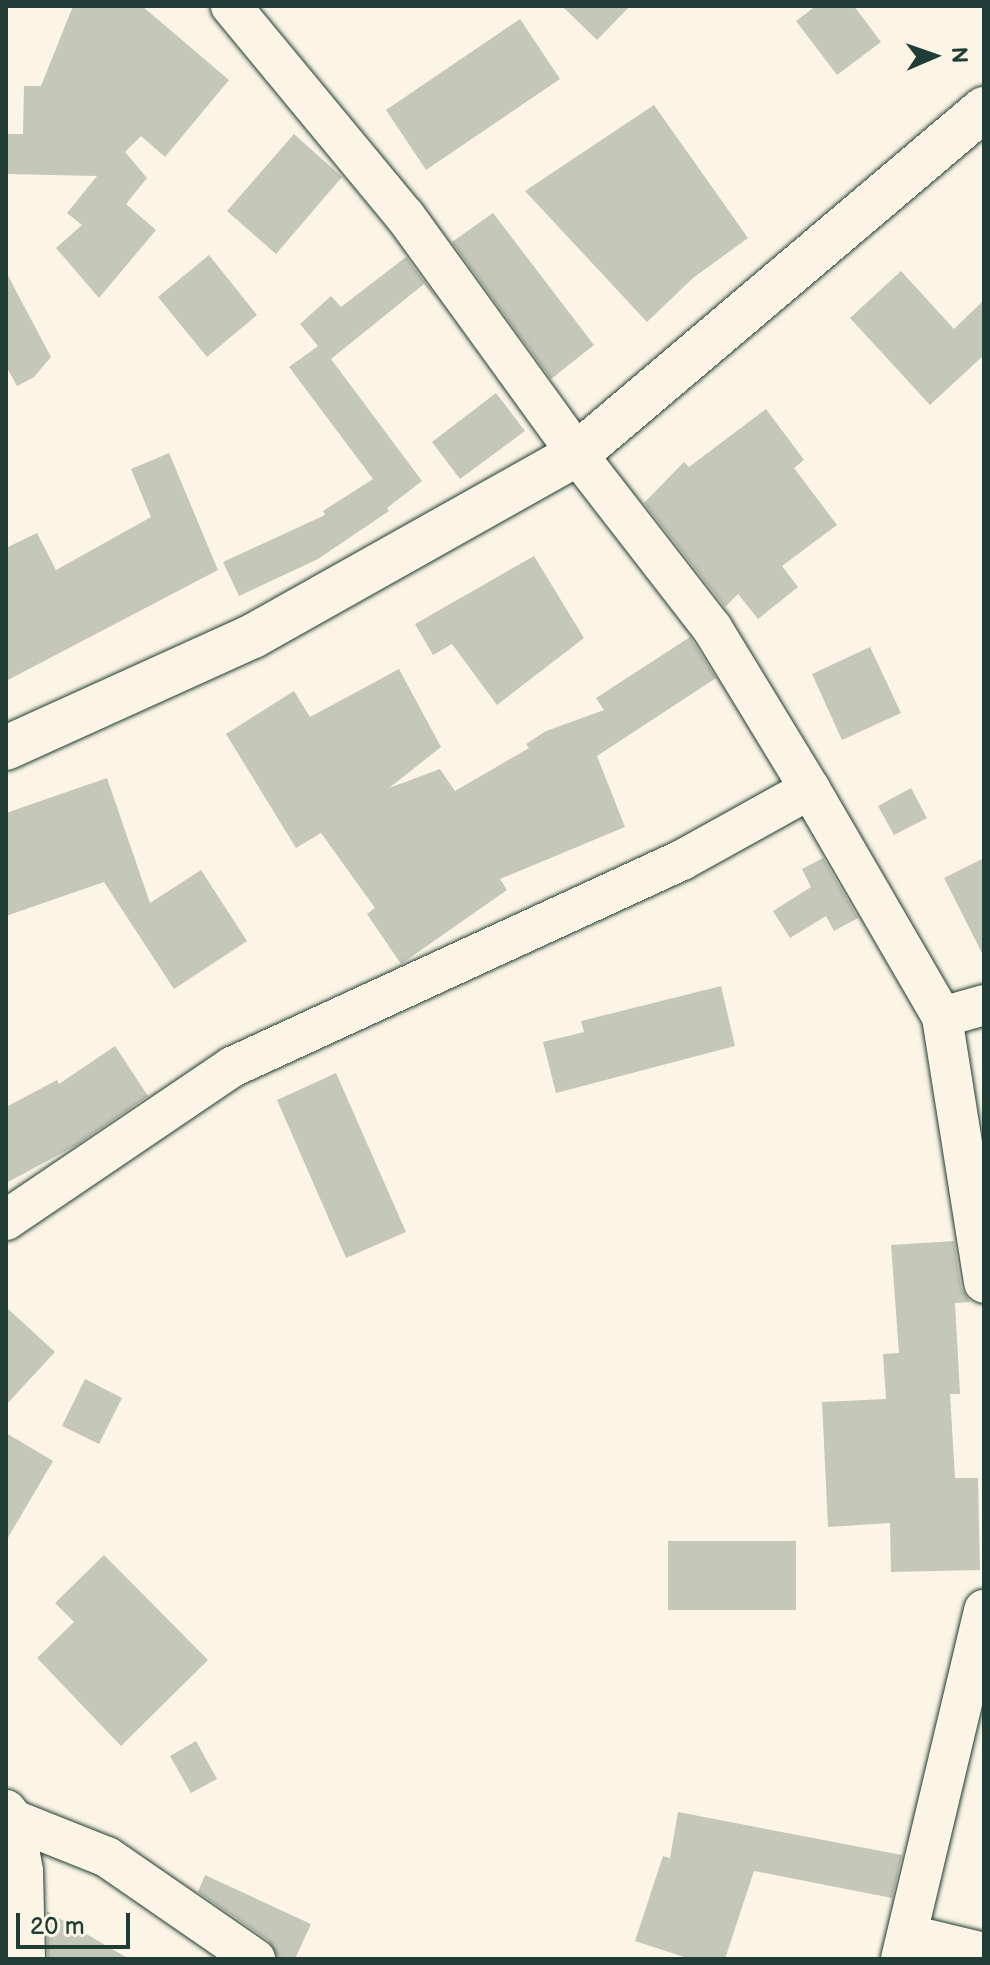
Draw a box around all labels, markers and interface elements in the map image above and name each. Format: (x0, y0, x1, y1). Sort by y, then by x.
north arrow (894, 16, 974, 96)
text: N (945, 46, 972, 64)
scale bar (20, 1897, 134, 1947)
text: 20 m (30, 1912, 85, 1941)

